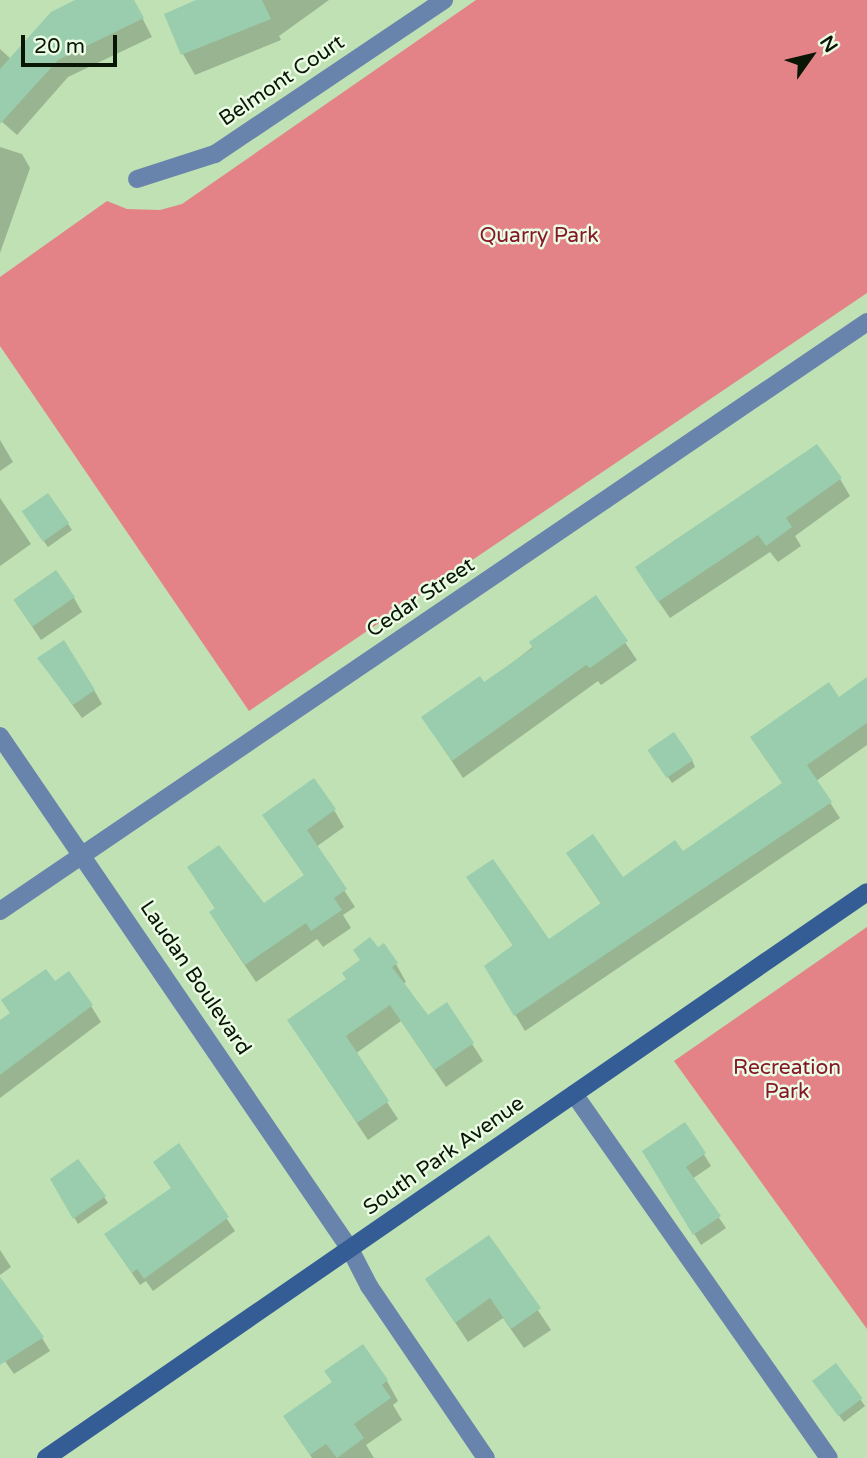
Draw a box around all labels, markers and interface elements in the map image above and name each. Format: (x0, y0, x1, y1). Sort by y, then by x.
scale bar (24, 21, 121, 65)
north arrow (776, 21, 846, 91)
street label: Belmont Court (215, 30, 349, 132)
text: N (815, 32, 842, 57)
text: 20 m (34, 34, 85, 59)
park label: Quarry Park (479, 223, 599, 249)
street label: Cedar Street (362, 553, 480, 643)
street label: Laudan Boulevard (134, 896, 256, 1060)
park label: Recreation Park (733, 1055, 841, 1105)
street label: South Park Avenue (359, 1091, 529, 1221)

